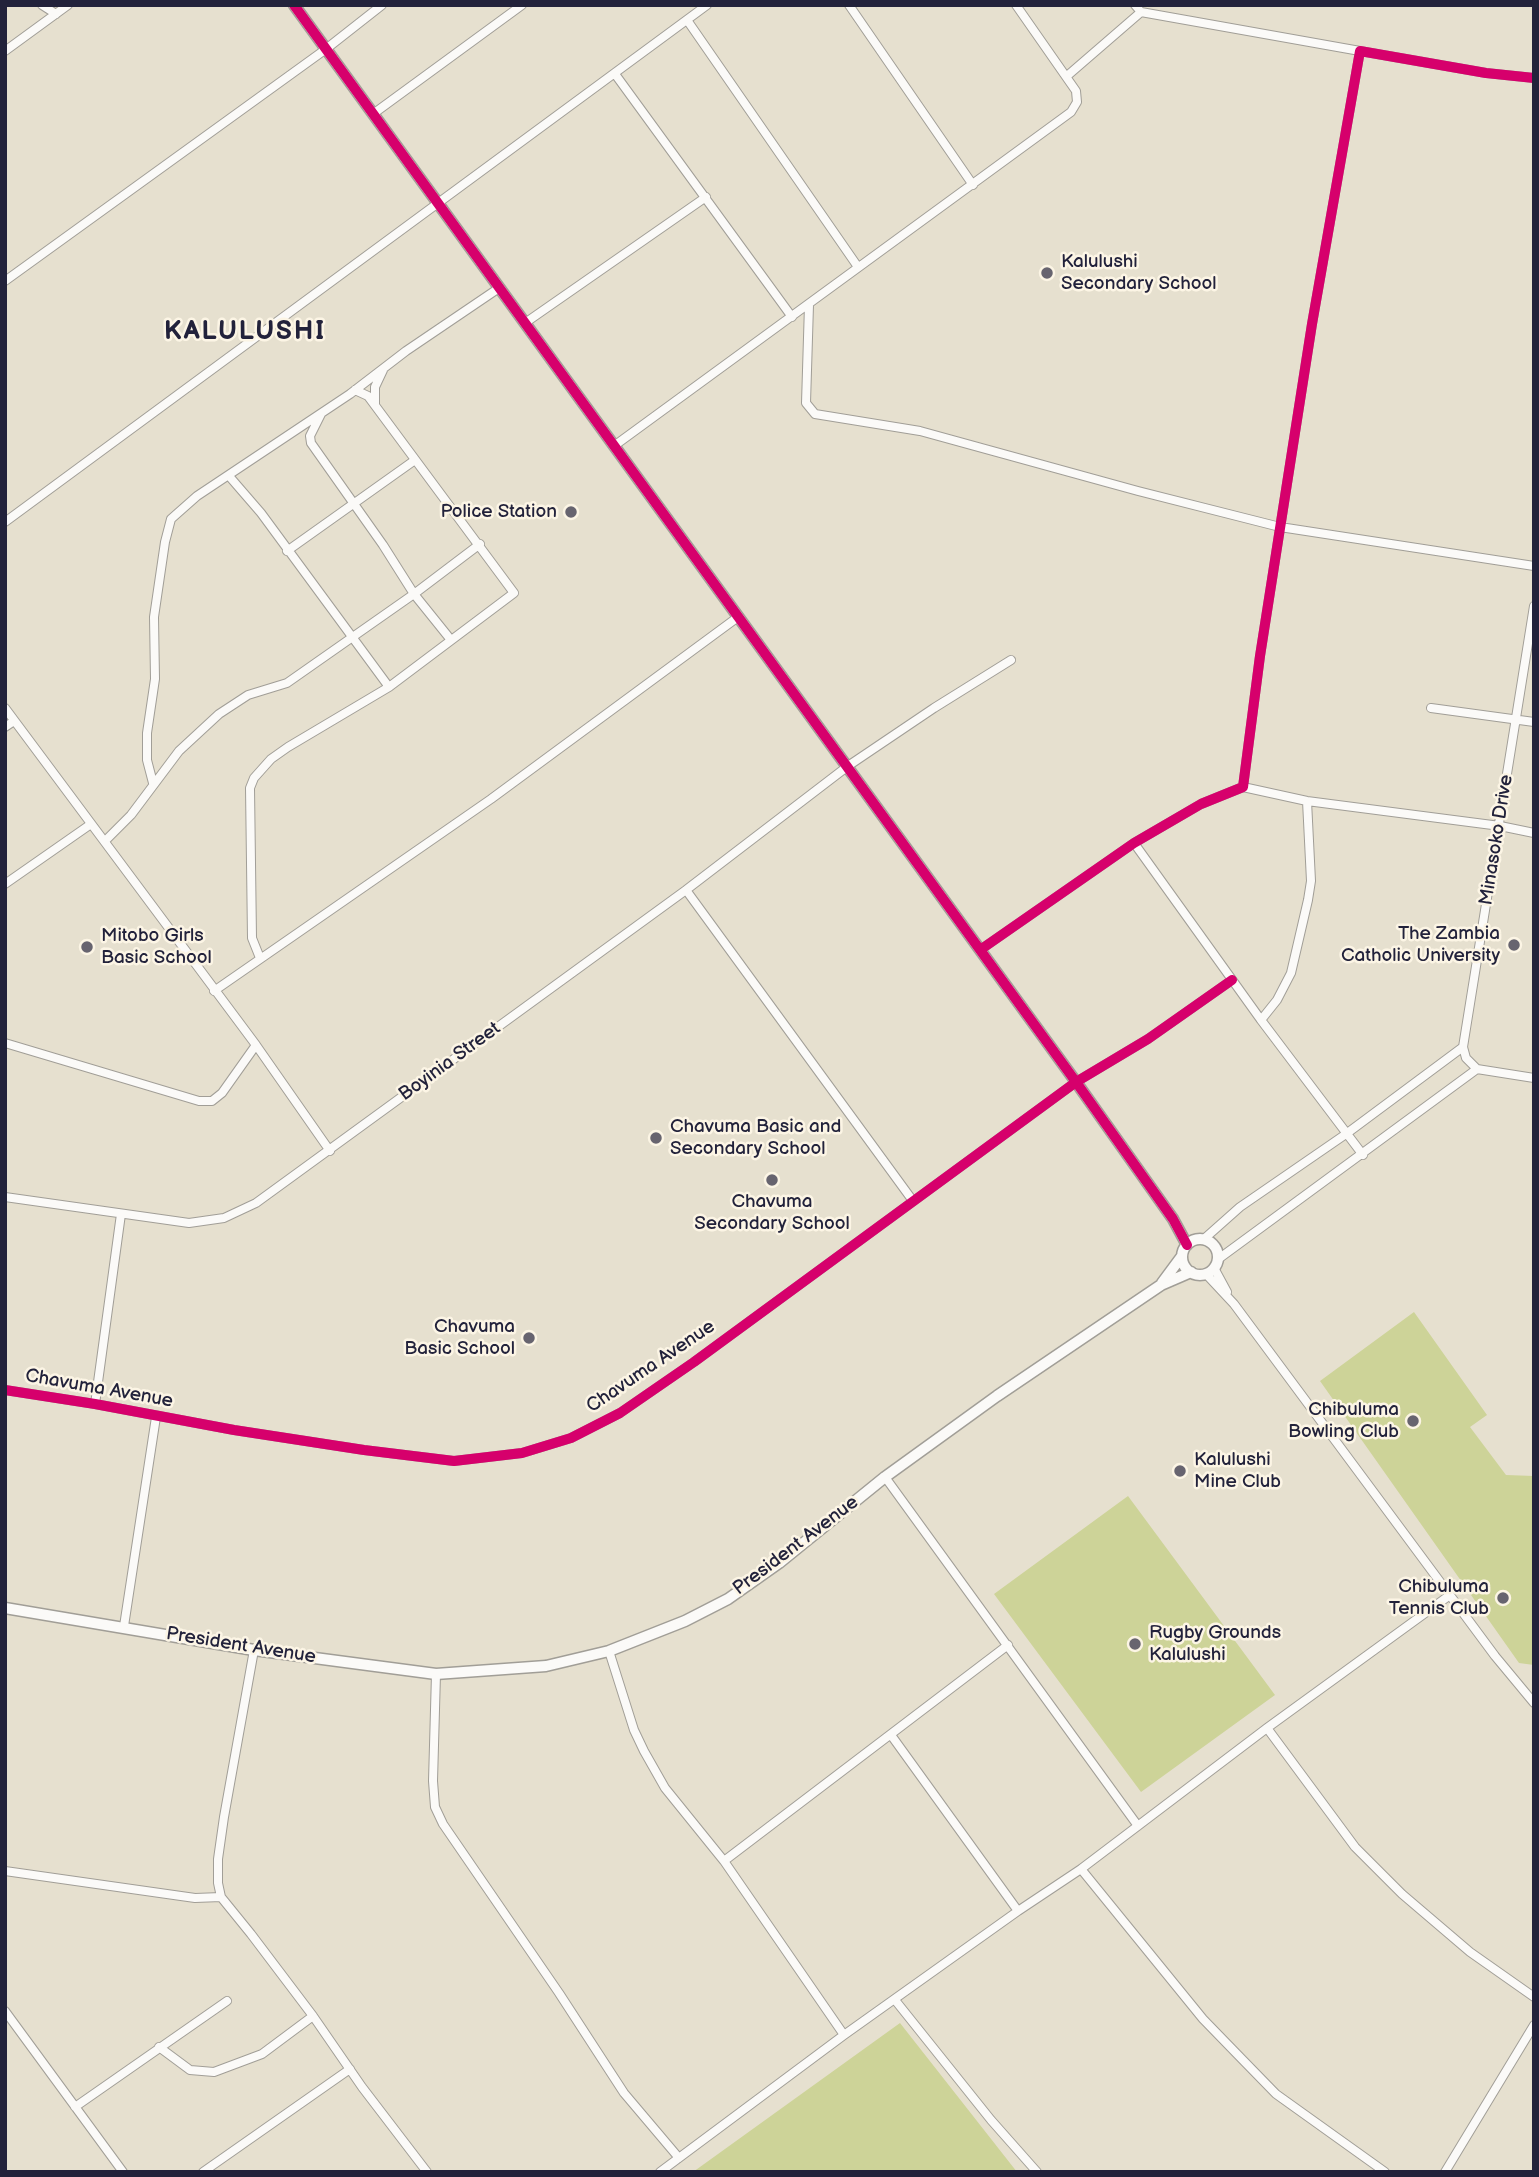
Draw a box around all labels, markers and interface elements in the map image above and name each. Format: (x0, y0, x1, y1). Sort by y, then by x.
place label: Kalulushi Secondary School (1061, 251, 1216, 295)
marker: Kalulushi Secondary School (1039, 265, 1055, 281)
district label: KALULUSHI (165, 316, 325, 348)
place label: Police Station (441, 501, 557, 523)
marker: Police Station (563, 504, 579, 520)
street label: Minasoko Drive (1475, 773, 1519, 907)
place label: The Zambia Catholic University (1341, 923, 1500, 967)
place label: Mitobo Girls Basic School (101, 925, 212, 969)
marker: The Zambia Catholic University (1506, 937, 1522, 953)
marker: Mitobo Girls Basic School (79, 939, 95, 955)
street label: Boyinia Street (395, 1018, 505, 1106)
place label: Chavuma Basic and Secondary School (670, 1116, 841, 1160)
marker: Chavuma Basic and Secondary School (648, 1130, 664, 1146)
marker: Chavuma Secondary School (764, 1172, 780, 1188)
place label: Chavuma Secondary School (694, 1191, 850, 1235)
place label: Chavuma Basic School (404, 1316, 515, 1360)
street label: Chavuma Avenue (583, 1316, 719, 1418)
marker: Chavuma Basic School (521, 1330, 537, 1346)
street label: Chavuma Avenue (23, 1365, 175, 1413)
place label: Chibuluma Bowling Club (1288, 1399, 1399, 1443)
marker: Chibuluma Bowling Club (1405, 1413, 1421, 1429)
place label: Kalulushi Mine Club (1194, 1449, 1281, 1493)
marker: Kalulushi Mine Club (1172, 1463, 1188, 1479)
street label: President Avenue (729, 1491, 863, 1601)
place label: Chibuluma Tennis Club (1389, 1576, 1489, 1620)
marker: Chibuluma Tennis Club (1495, 1590, 1511, 1606)
place label: Rugby Grounds Kalulushi (1149, 1622, 1281, 1666)
street label: President Avenue (165, 1623, 317, 1669)
marker: Rugby Grounds Kalulushi (1127, 1636, 1143, 1652)

